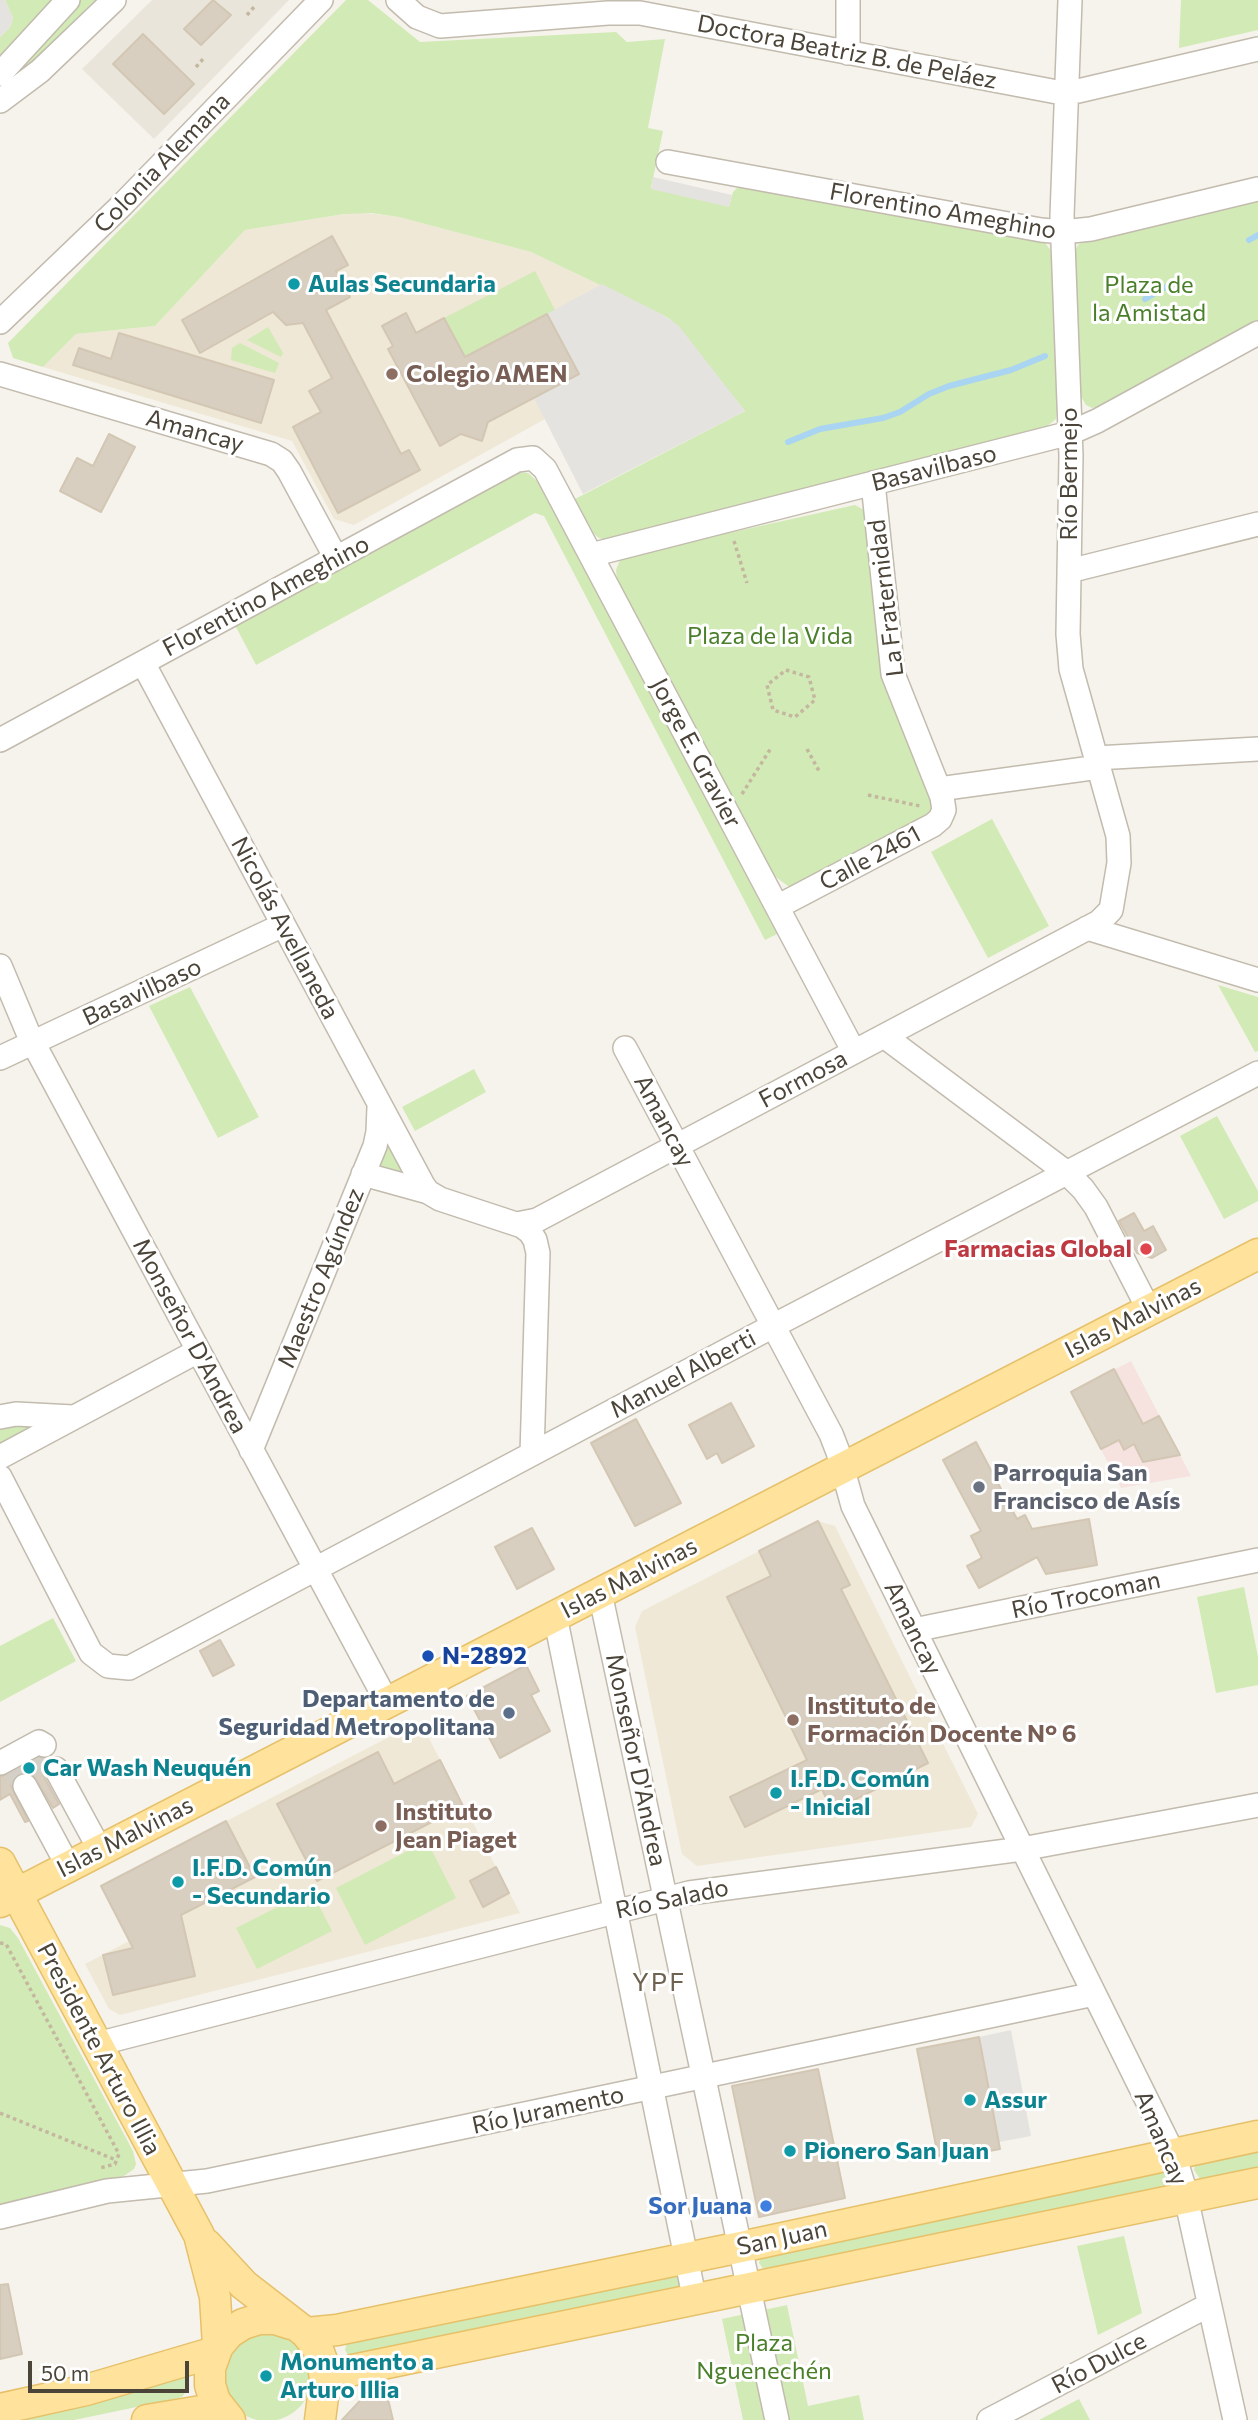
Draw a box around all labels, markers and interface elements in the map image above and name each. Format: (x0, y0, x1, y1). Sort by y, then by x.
street label: Doctora Beatriz B. de Peláez (695, 9, 999, 95)
street label: Colonia Alemana (88, 87, 236, 239)
street label: Florentino Ameghino (827, 177, 1059, 245)
place label: Aulas Secundaria (308, 270, 496, 298)
park label: Plaza de la Amistad (1092, 271, 1206, 327)
marker: Aulas Secundaria (286, 276, 302, 292)
place label: Colegio AMEN (406, 360, 567, 388)
marker: Colegio AMEN (384, 366, 400, 382)
street label: Amancay (143, 403, 247, 459)
street label: Río Bermejo (1055, 408, 1083, 540)
street label: Basavilbaso (869, 439, 999, 497)
street label: La Fraternidad (862, 518, 910, 678)
street label: Florentino Ameghino (158, 529, 374, 663)
park label: Plaza de la Vida (687, 622, 853, 650)
street label: Jorge E. Gravier (644, 673, 748, 833)
street label: Calle 2461 (814, 819, 926, 897)
street label: Nicolás Avellaneda (225, 832, 345, 1024)
street label: Basavilbaso (78, 952, 206, 1032)
street label: Formosa (754, 1044, 852, 1114)
street label: Amancay (628, 1070, 700, 1172)
street label: Maestro Agúndez (272, 1184, 370, 1372)
street label: Monseñor D'Andrea (126, 1234, 254, 1438)
place label: Farmacias Global (944, 1235, 1132, 1263)
marker: Farmacias Global (1138, 1241, 1154, 1257)
street label: Islas Malvinas (1060, 1271, 1206, 1365)
street label: Manuel Alberti (605, 1324, 761, 1424)
place label: Parroquia San Francisco de Asís (993, 1459, 1180, 1515)
marker: Parroquia San Francisco de Asís (971, 1479, 987, 1495)
street label: Islas Malvinas (556, 1531, 702, 1625)
street label: Río Trocoman (1009, 1565, 1163, 1625)
street label: Amancay (878, 1577, 948, 1679)
place label: N-2892 (442, 1642, 527, 1670)
marker: N-2892 (420, 1648, 436, 1664)
street label: Monseñor D'Andrea (599, 1651, 673, 1869)
place label: Departamento de Seguridad Metropolitana (219, 1685, 495, 1741)
place label: Instituto de Formación Docente N° 6 (807, 1692, 1077, 1748)
marker: Departamento de Seguridad Metropolitana (501, 1705, 517, 1721)
marker: Instituto de Formación Docente N° 6 (785, 1712, 801, 1728)
place label: Car Wash Neuquén (43, 1754, 251, 1782)
marker: Car Wash Neuquén (21, 1760, 37, 1776)
place label: I.F.D. Común - Inicial (790, 1765, 930, 1821)
marker: I.F.D. Común - Inicial (768, 1785, 784, 1801)
street label: Islas Malvinas (52, 1790, 198, 1884)
place label: Instituto Jean Piaget (395, 1798, 517, 1854)
marker: Instituto Jean Piaget (373, 1818, 389, 1834)
place label: I.F.D. Común - Secundario (192, 1854, 332, 1910)
street label: Río Salado (613, 1873, 731, 1925)
marker: I.F.D. Común - Secundario (170, 1874, 186, 1890)
street label: Presidente Arturo Illia (31, 1938, 167, 2160)
district label: YPF (632, 1966, 686, 1998)
street label: Río Juramento (469, 2080, 627, 2140)
place label: Assur (984, 2086, 1047, 2114)
street label: Amancay (1128, 2086, 1194, 2190)
marker: Assur (962, 2092, 978, 2108)
place label: Pionero San Juan (804, 2137, 989, 2165)
marker: Pionero San Juan (782, 2143, 798, 2159)
place label: Sor Juana (648, 2192, 752, 2220)
marker: Sor Juana (758, 2198, 774, 2214)
street label: San Juan (734, 2214, 830, 2262)
street label: Río Dulce (1047, 2326, 1151, 2400)
park label: Plaza Nguenechén (696, 2329, 832, 2385)
scale bar (32, 2346, 192, 2390)
place label: Monumento a Arturo Illia (280, 2348, 434, 2404)
text: 50 m (41, 2360, 89, 2385)
marker: Monumento a Arturo Illia (258, 2368, 274, 2384)

